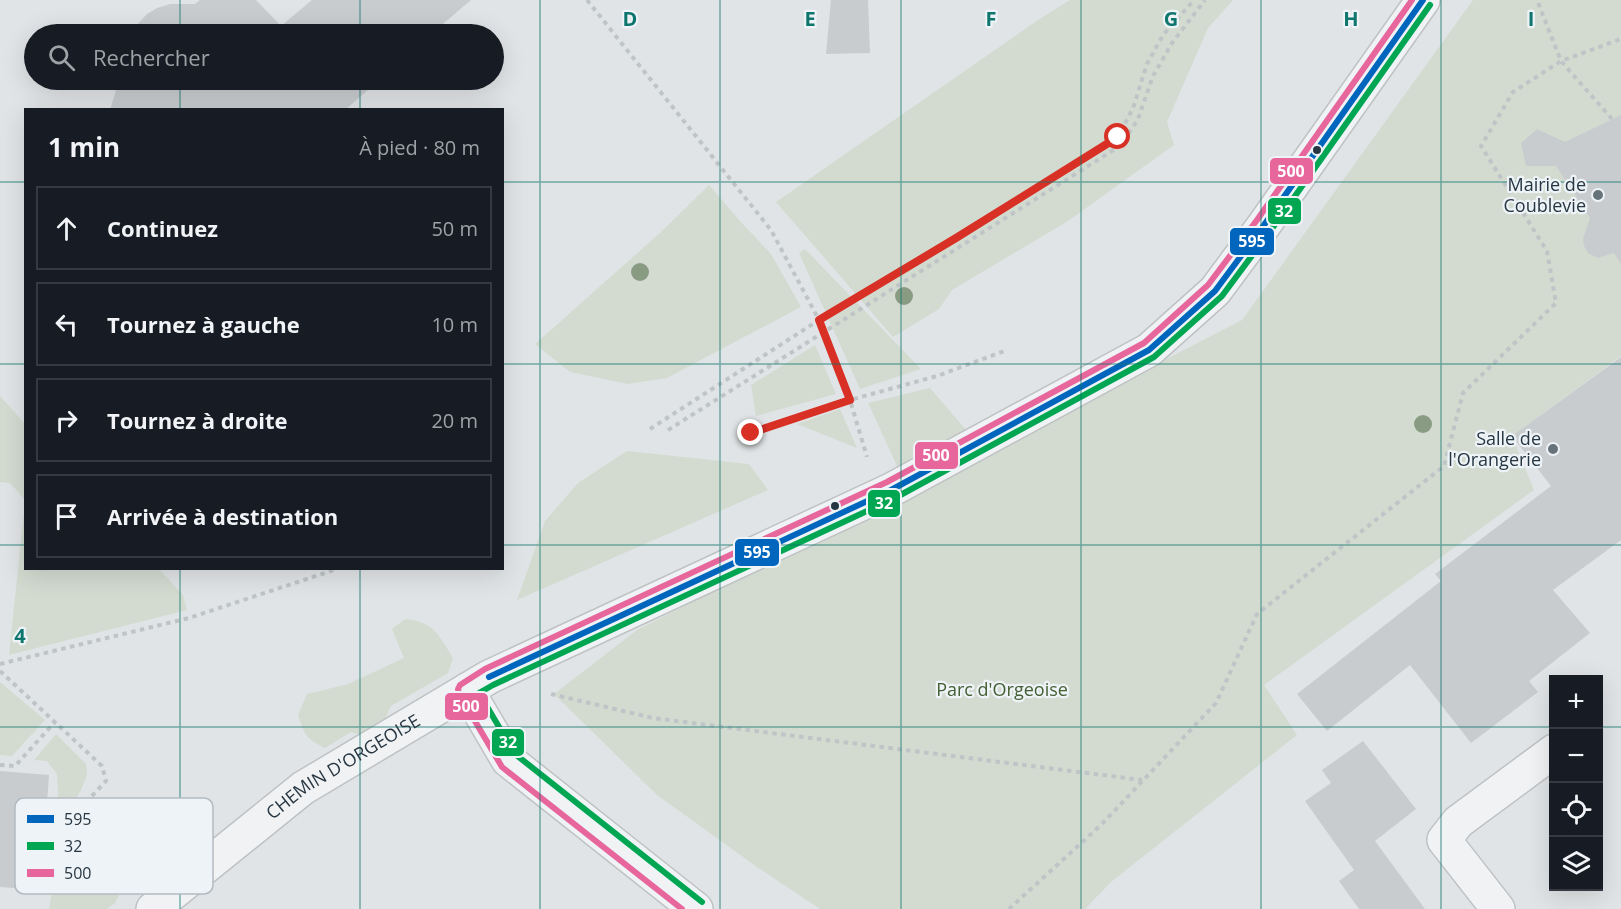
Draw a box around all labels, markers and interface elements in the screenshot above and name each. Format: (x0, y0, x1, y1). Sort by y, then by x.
text: D (623, 5, 637, 32)
text: E (804, 5, 816, 32)
text: F (986, 5, 996, 32)
text: G (1164, 5, 1178, 32)
text: H (1343, 5, 1359, 32)
text: I (1528, 5, 1534, 32)
search box (24, 24, 504, 90)
icon: search (45, 41, 78, 74)
text: Rechercher (93, 42, 210, 72)
route start (1104, 123, 1130, 149)
text: 1 min (48, 129, 120, 165)
text: À pied · 80 m (359, 134, 480, 161)
unlabelled marker (1311, 144, 1323, 156)
line badge: 500 (1269, 157, 1314, 185)
text: 500 (1277, 160, 1305, 182)
place label: Mairie de Coublevie (1503, 172, 1586, 217)
marker: Mairie de Coublevie (1591, 188, 1605, 202)
line badge: 32 (1267, 197, 1302, 225)
text: 32 (1275, 200, 1293, 222)
icon: ahead (50, 212, 83, 245)
text: Continuez (107, 213, 218, 243)
text: 50 m (431, 215, 478, 242)
line badge: 595 (1229, 227, 1275, 256)
text: 595 (1238, 230, 1266, 252)
icon: left (50, 308, 83, 341)
text: Tournez à gauche (107, 309, 300, 339)
text: 10 m (431, 311, 478, 338)
icon: right (50, 404, 83, 437)
text: Tournez à droite (107, 405, 288, 435)
text: 20 m (431, 407, 478, 434)
route end (737, 419, 763, 445)
place label: Salle de l'Orangerie (1448, 426, 1541, 471)
line badge: 500 (914, 441, 959, 470)
marker: Salle de l'Orangerie (1546, 442, 1560, 456)
text: 500 (922, 444, 950, 466)
line badge: 32 (867, 489, 901, 518)
text: 32 (875, 492, 893, 514)
icon: arrive (50, 500, 83, 533)
unlabelled marker (829, 500, 841, 512)
text: Arrivée à destination (107, 501, 338, 531)
line badge: 595 (734, 538, 780, 567)
text: 595 (743, 541, 771, 563)
text: 4 (14, 622, 26, 649)
map controls (1549, 675, 1603, 891)
button: + (1549, 675, 1603, 729)
park label: Parc d'Orgeoise (936, 677, 1068, 701)
line badge: 500 (444, 692, 489, 721)
text: 500 (452, 695, 480, 717)
street label: CHEMIN D'ORGEOISE (261, 708, 424, 824)
line badge: 32 (491, 728, 525, 757)
button: − (1549, 729, 1603, 783)
text: 32 (499, 731, 517, 753)
button: locate (1549, 783, 1603, 837)
legend (15, 798, 213, 894)
text: 595 (64, 808, 91, 830)
text: 32 (64, 835, 82, 857)
button: layers (1549, 837, 1603, 891)
text: 500 (64, 862, 91, 884)

